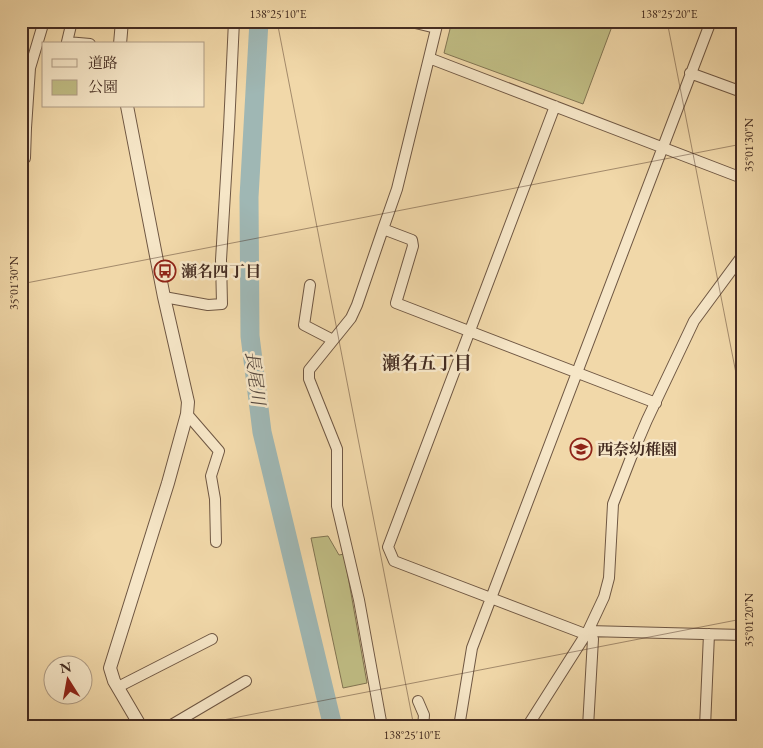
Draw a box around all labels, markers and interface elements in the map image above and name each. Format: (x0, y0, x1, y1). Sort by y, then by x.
text: 138°25'10"E (250, 6, 307, 22)
text: 138°25'20"E (641, 6, 698, 22)
legend (42, 42, 205, 108)
text: 道路 (88, 53, 118, 72)
text: 公園 (88, 77, 118, 96)
text: 35°01'30"N (741, 118, 757, 172)
text: 35°01'30"N (6, 256, 22, 310)
bus stop icon: 瀬名四丁目 (153, 259, 177, 283)
place label: 瀬名四丁目 (181, 261, 261, 282)
water label: 長尾川 (241, 350, 270, 408)
district label: 瀬名五丁目 (382, 351, 472, 374)
school or university icon: 西奈幼稚園 (569, 437, 593, 461)
place label: 西奈幼稚園 (597, 439, 677, 460)
text: 35°01'20"N (741, 593, 757, 647)
north arrow (42, 656, 92, 706)
text: N (58, 657, 73, 677)
text: 138°25'10"E (384, 727, 441, 743)

